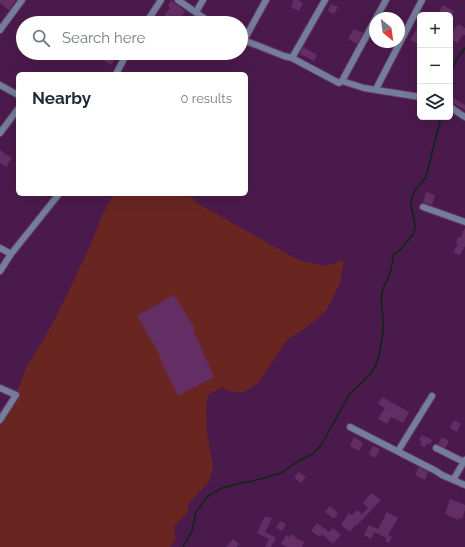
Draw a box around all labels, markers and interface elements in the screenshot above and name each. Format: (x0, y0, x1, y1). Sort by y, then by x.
north arrow (369, 12, 405, 48)
map controls (417, 12, 453, 120)
button: + (417, 12, 453, 48)
search box (16, 16, 248, 60)
icon: search (30, 27, 52, 49)
text: Search here (62, 29, 145, 47)
button: − (417, 48, 453, 84)
button: layers (417, 84, 453, 120)
text: Nearby (32, 88, 91, 108)
text: 0 results (181, 91, 232, 106)

